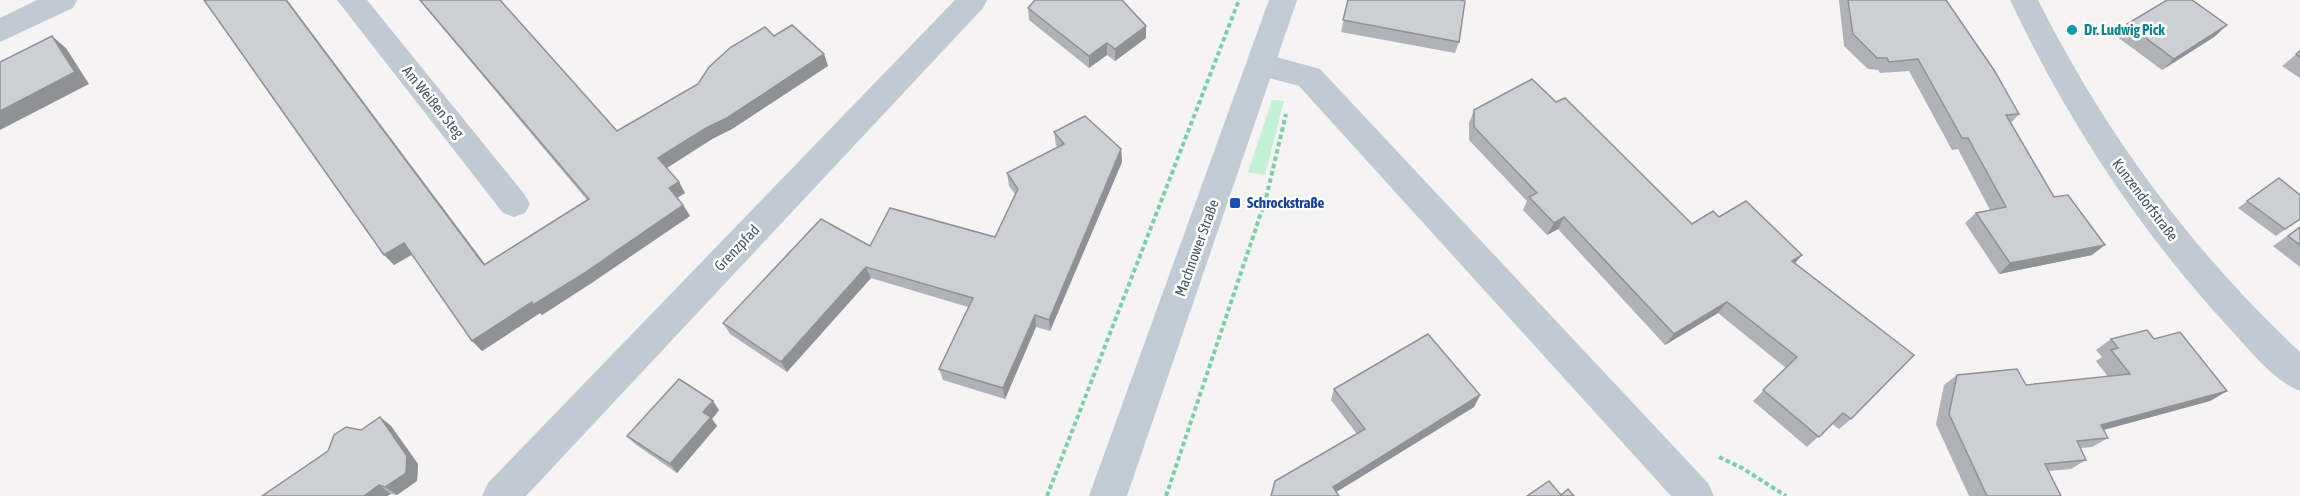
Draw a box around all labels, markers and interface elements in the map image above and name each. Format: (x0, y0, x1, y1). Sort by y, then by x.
place label: Dr. Ludwig Pick (2084, 21, 2165, 38)
marker: Dr. Ludwig Pick (2065, 23, 2079, 37)
street label: Am Weißen Steg (399, 62, 468, 142)
street label: Kunzendorfstraße (2109, 155, 2182, 244)
place label: Schrockstraße (1247, 194, 1325, 211)
marker: Schrockstraße (1228, 196, 1242, 210)
street label: Machnower Straße (1171, 197, 1222, 299)
street label: Grenzpfad (711, 221, 763, 274)

